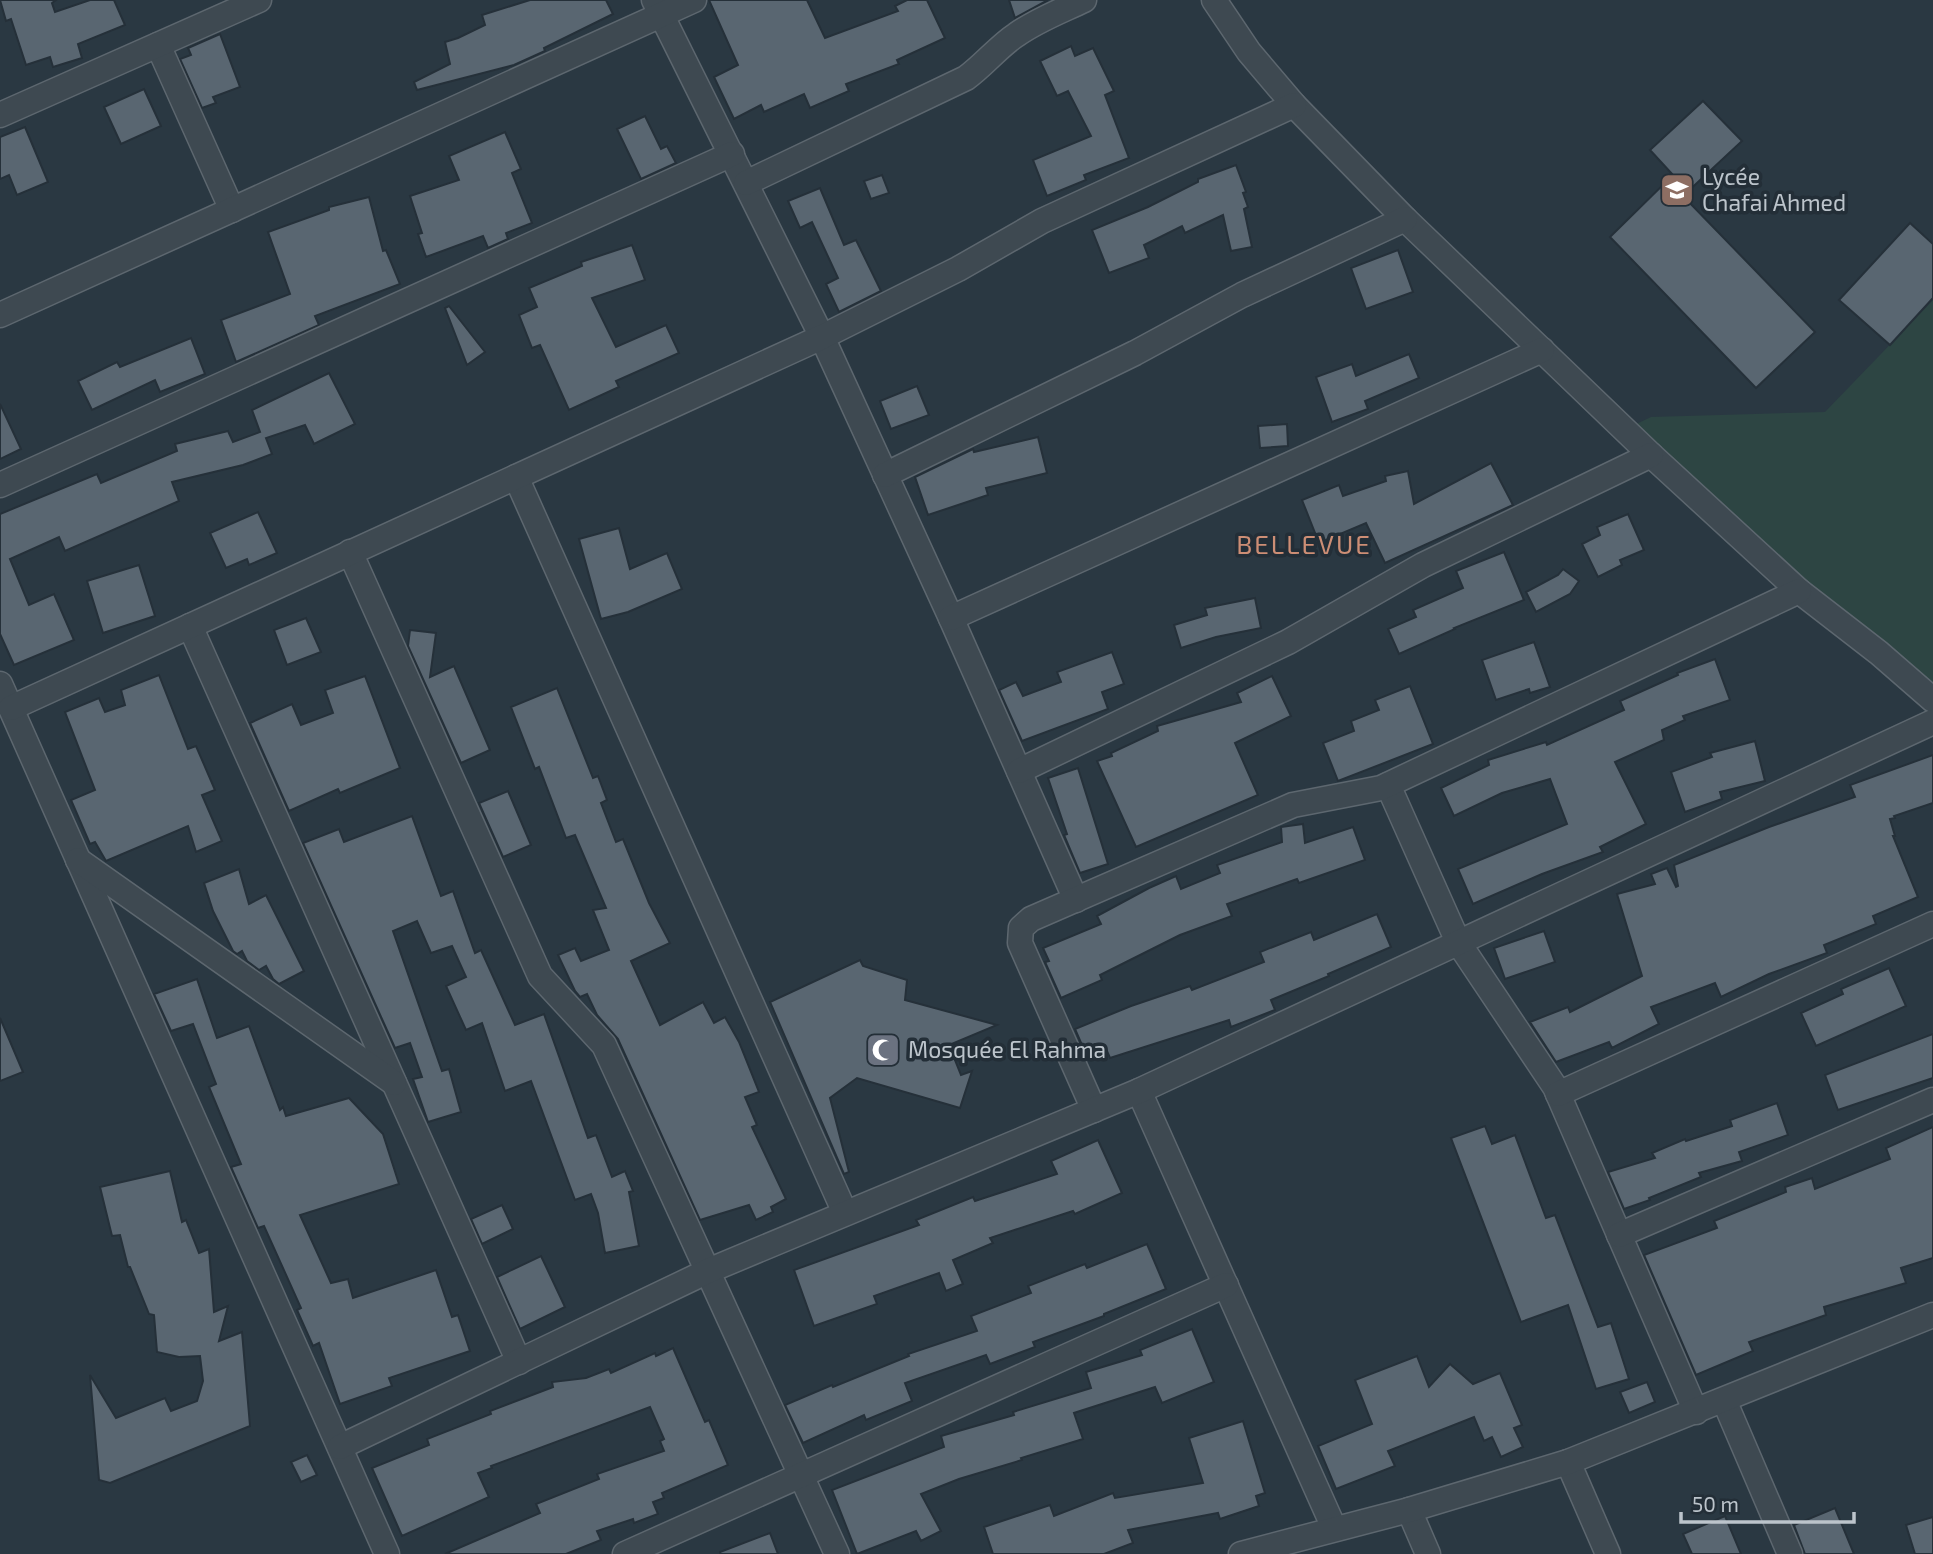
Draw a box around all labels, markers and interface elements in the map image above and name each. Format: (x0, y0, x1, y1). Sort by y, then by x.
place label: Lycée Chafai Ahmed (1702, 162, 1846, 216)
school or university icon: Lycée Chafai Ahmed (1658, 171, 1696, 209)
district label: BELLEVUE (1236, 528, 1372, 559)
mosque icon: Mosquée El Rahma (864, 1031, 902, 1069)
place label: Mosquée El Rahma (908, 1035, 1106, 1063)
scale bar (1681, 1480, 1854, 1524)
text: 50 m (1692, 1491, 1739, 1516)

